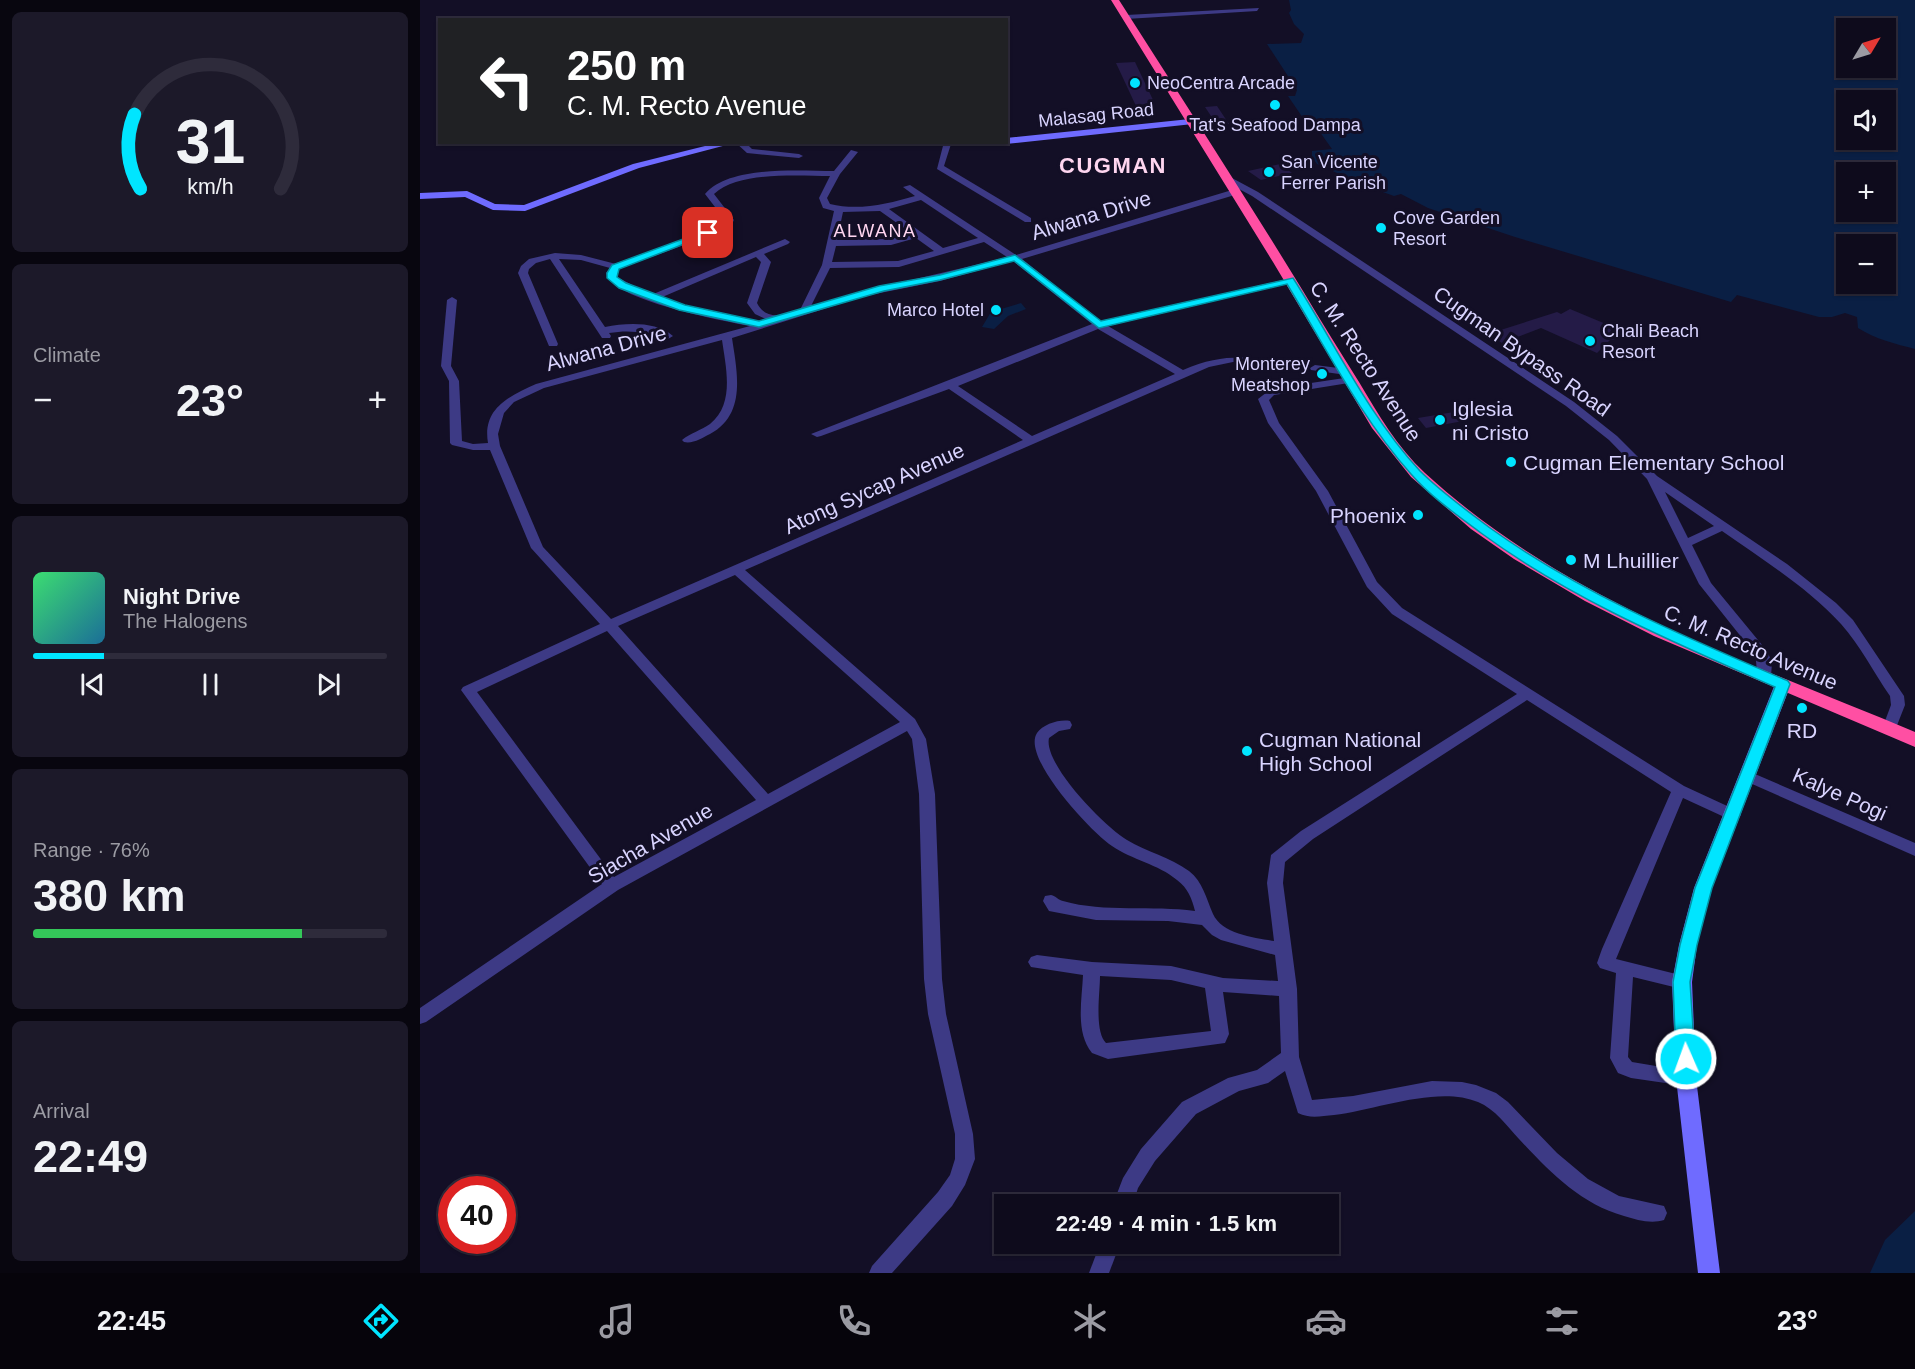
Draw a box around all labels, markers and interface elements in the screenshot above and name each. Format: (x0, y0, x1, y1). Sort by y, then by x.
north arrow (1836, 18, 1896, 78)
map controls (1836, 18, 1896, 294)
icon: left (468, 42, 546, 120)
text: 250 m (567, 42, 686, 89)
place label: NeoCentra Arcade (1147, 73, 1295, 93)
marker: NeoCentra Arcade (1128, 76, 1142, 90)
button: sound (1836, 90, 1896, 150)
text: C. M. Recto Avenue (567, 91, 807, 121)
marker: Tat's Seafood Dampa (1268, 98, 1282, 112)
street label: Malasag Road (1037, 99, 1155, 131)
text: 31 (175, 107, 245, 176)
place label: Tat's Seafood Dampa (1189, 115, 1362, 135)
place label: San Vicente Ferrer Parish (1281, 152, 1386, 193)
district label: CUGMAN (1059, 153, 1167, 178)
button: + (1836, 162, 1896, 222)
marker: San Vicente Ferrer Parish (1262, 165, 1276, 179)
text: km/h (187, 175, 233, 199)
street label: Alwana Drive (1028, 186, 1154, 244)
pin (682, 207, 733, 258)
place label: Cove Garden Resort (1393, 208, 1500, 249)
icon: arrive (691, 216, 724, 249)
district label: ALWANA (833, 221, 917, 241)
marker: Cove Garden Resort (1374, 221, 1388, 235)
button: − (1836, 234, 1896, 294)
street label: C. M. Recto Avenue (1306, 277, 1426, 445)
street label: Cugman Bypass Road (1429, 281, 1615, 421)
place label: Marco Hotel (887, 300, 984, 320)
marker: Marco Hotel (989, 303, 1003, 317)
street label: Alwana Drive (543, 321, 669, 375)
place label: Chali Beach Resort (1602, 321, 1699, 362)
marker: Chali Beach Resort (1583, 334, 1597, 348)
text: Climate (33, 344, 101, 366)
place label: Monterey Meatshop (1231, 354, 1310, 395)
marker: Monterey Meatshop (1315, 367, 1329, 381)
text: 23° (176, 375, 244, 426)
text: − (33, 381, 52, 418)
text: + (368, 381, 387, 418)
place label: Iglesia ni Cristo (1452, 397, 1529, 444)
marker: Iglesia ni Cristo (1433, 413, 1447, 427)
street label: Atong Sycap Avenue (780, 438, 968, 538)
place label: Cugman Elementary School (1523, 451, 1784, 474)
marker: Cugman Elementary School (1504, 455, 1518, 469)
place label: Phoenix (1330, 504, 1406, 527)
marker: Phoenix (1411, 508, 1425, 522)
place label: M Lhuillier (1583, 549, 1679, 572)
marker: M Lhuillier (1564, 553, 1578, 567)
text: Night Drive (123, 584, 240, 609)
street label: C. M. Recto Avenue (1661, 600, 1841, 694)
text: The Halogens (123, 610, 248, 632)
icon: previous (76, 668, 109, 701)
icon: pause (194, 668, 227, 701)
icon: next (312, 668, 345, 701)
marker: RD (1795, 701, 1809, 715)
place label: RD (1787, 719, 1817, 742)
place label: Cugman National High School (1259, 728, 1421, 775)
marker: Cugman National High School (1240, 744, 1254, 758)
street label: Kalye Pogi (1789, 763, 1891, 825)
street label: Siacha Avenue (584, 798, 716, 888)
text: Range · 76% (33, 839, 150, 861)
text: 380 km (33, 870, 186, 921)
position arrow (1654, 1027, 1718, 1091)
text: Arrival (33, 1100, 90, 1122)
text: 22:49 (33, 1131, 148, 1182)
speed limit sign: 40 (438, 1176, 516, 1254)
text: 22:49 · 4 min · 1.5 km (1056, 1211, 1277, 1236)
icon: directions (360, 1300, 402, 1342)
icon: music (596, 1300, 638, 1342)
icon: phone (833, 1300, 875, 1342)
icon: climate (1069, 1300, 1111, 1342)
icon: car (1305, 1300, 1347, 1342)
icon: filters (1541, 1300, 1583, 1342)
text: 22:45 (97, 1306, 166, 1336)
text: 23° (1777, 1306, 1818, 1336)

